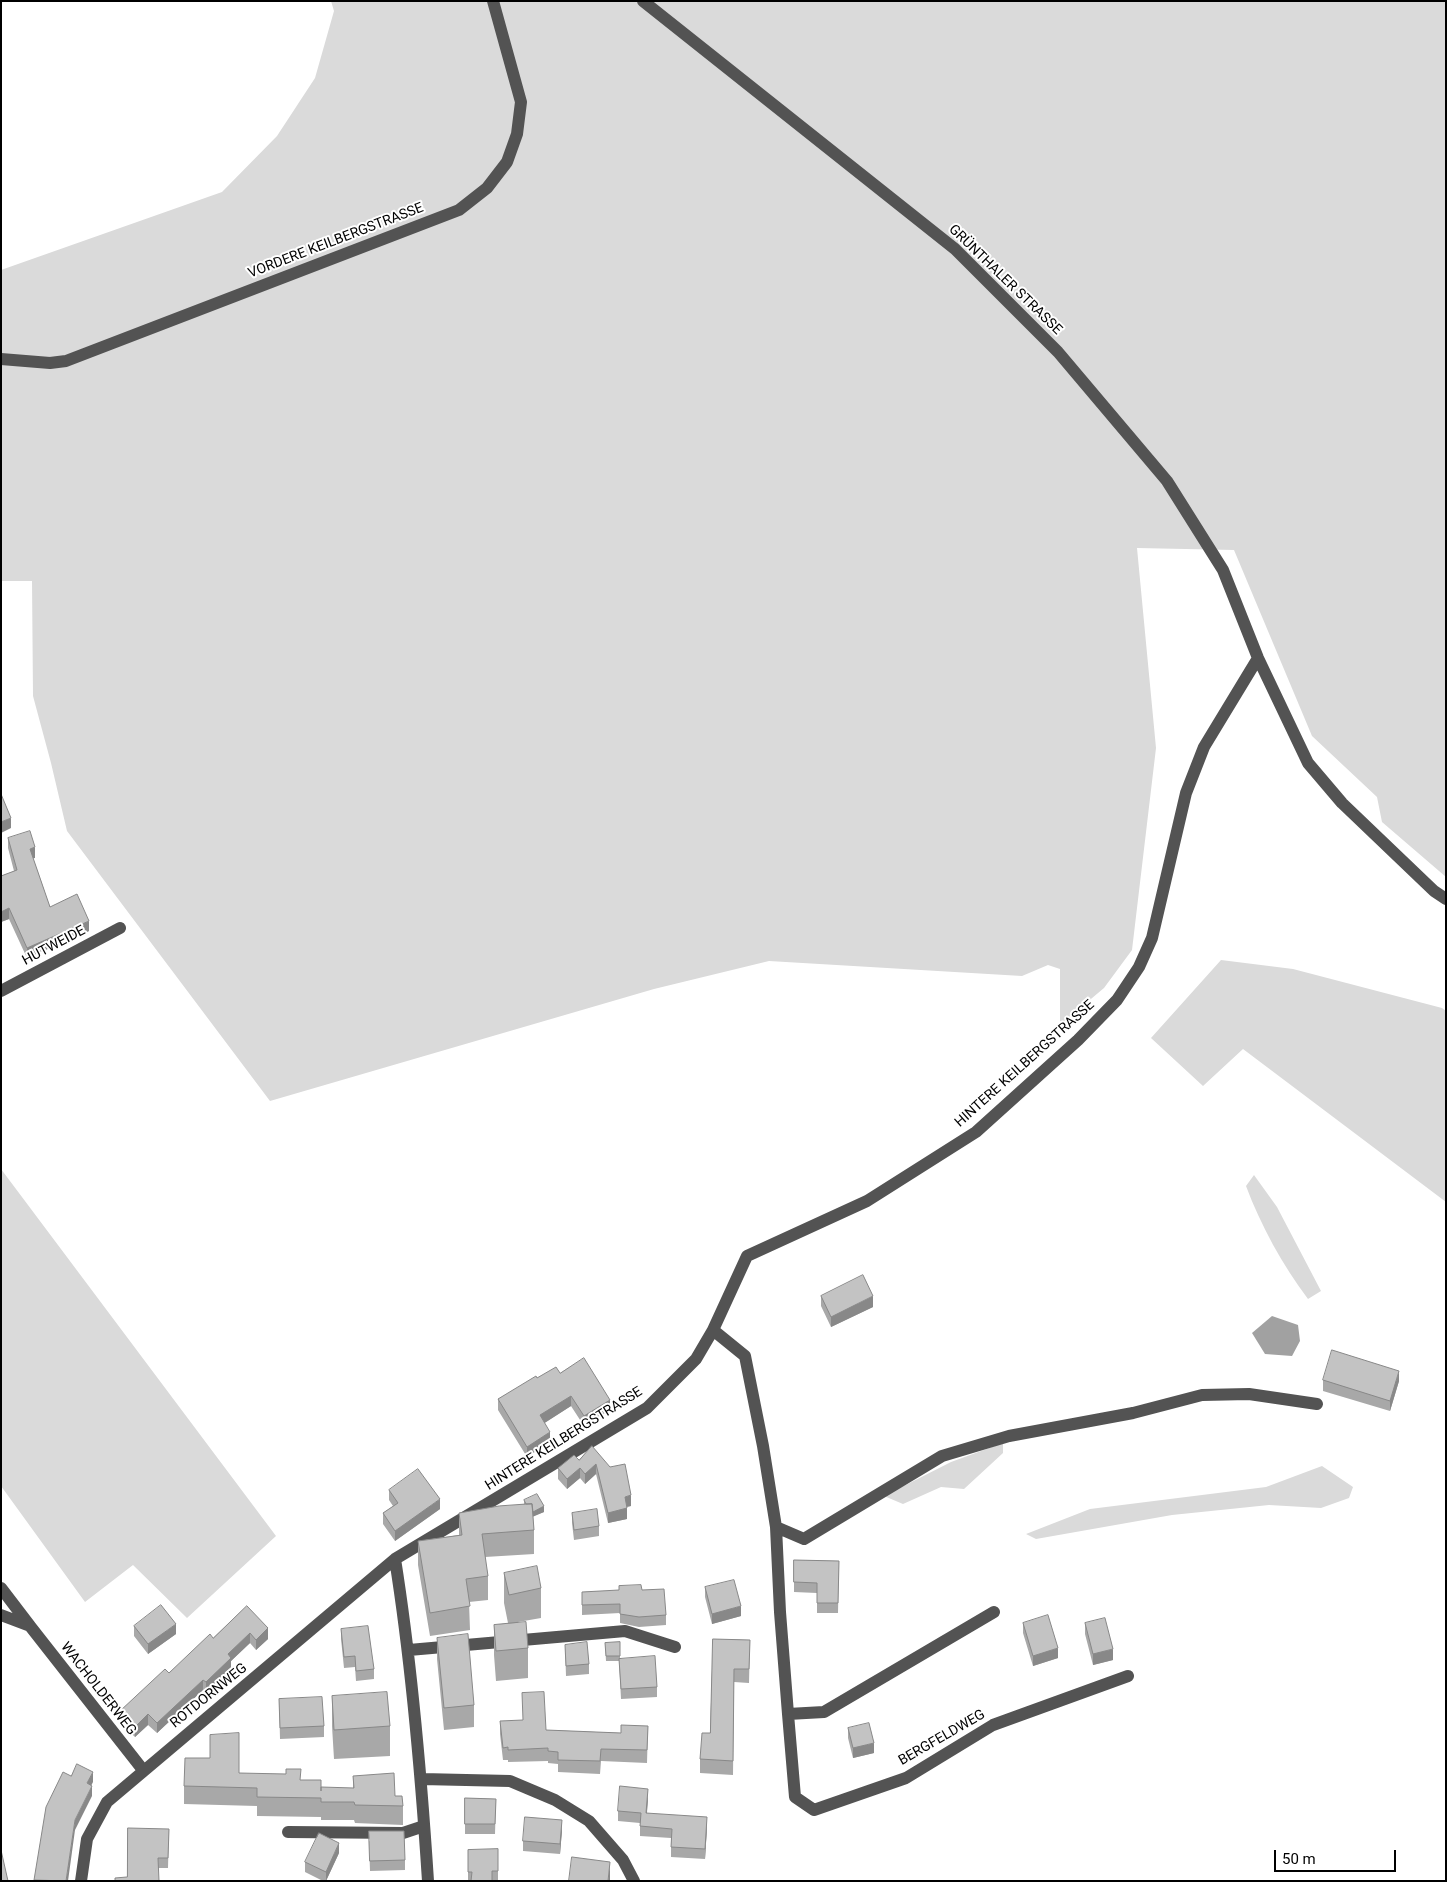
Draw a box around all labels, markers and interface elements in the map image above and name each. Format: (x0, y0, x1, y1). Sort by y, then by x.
street label: VORDERE KEILBERGSTRASSE (246, 200, 426, 282)
street label: GRÜNTHALER STRASSE (945, 221, 1065, 339)
street label: HUTWEIDE (20, 922, 88, 970)
street label: HINTERE KEILBERGSTRASSE (952, 997, 1098, 1131)
street label: HINTERE KEILBERGSTRASSE (482, 1384, 646, 1494)
street label: WACHOLDERWEG (57, 1639, 139, 1739)
street label: ROTDORNWEG (167, 1660, 251, 1732)
street label: BERGFELDWEG (896, 1706, 988, 1770)
scale bar (1277, 1840, 1400, 1872)
text: 50 m (1282, 1850, 1316, 1868)

